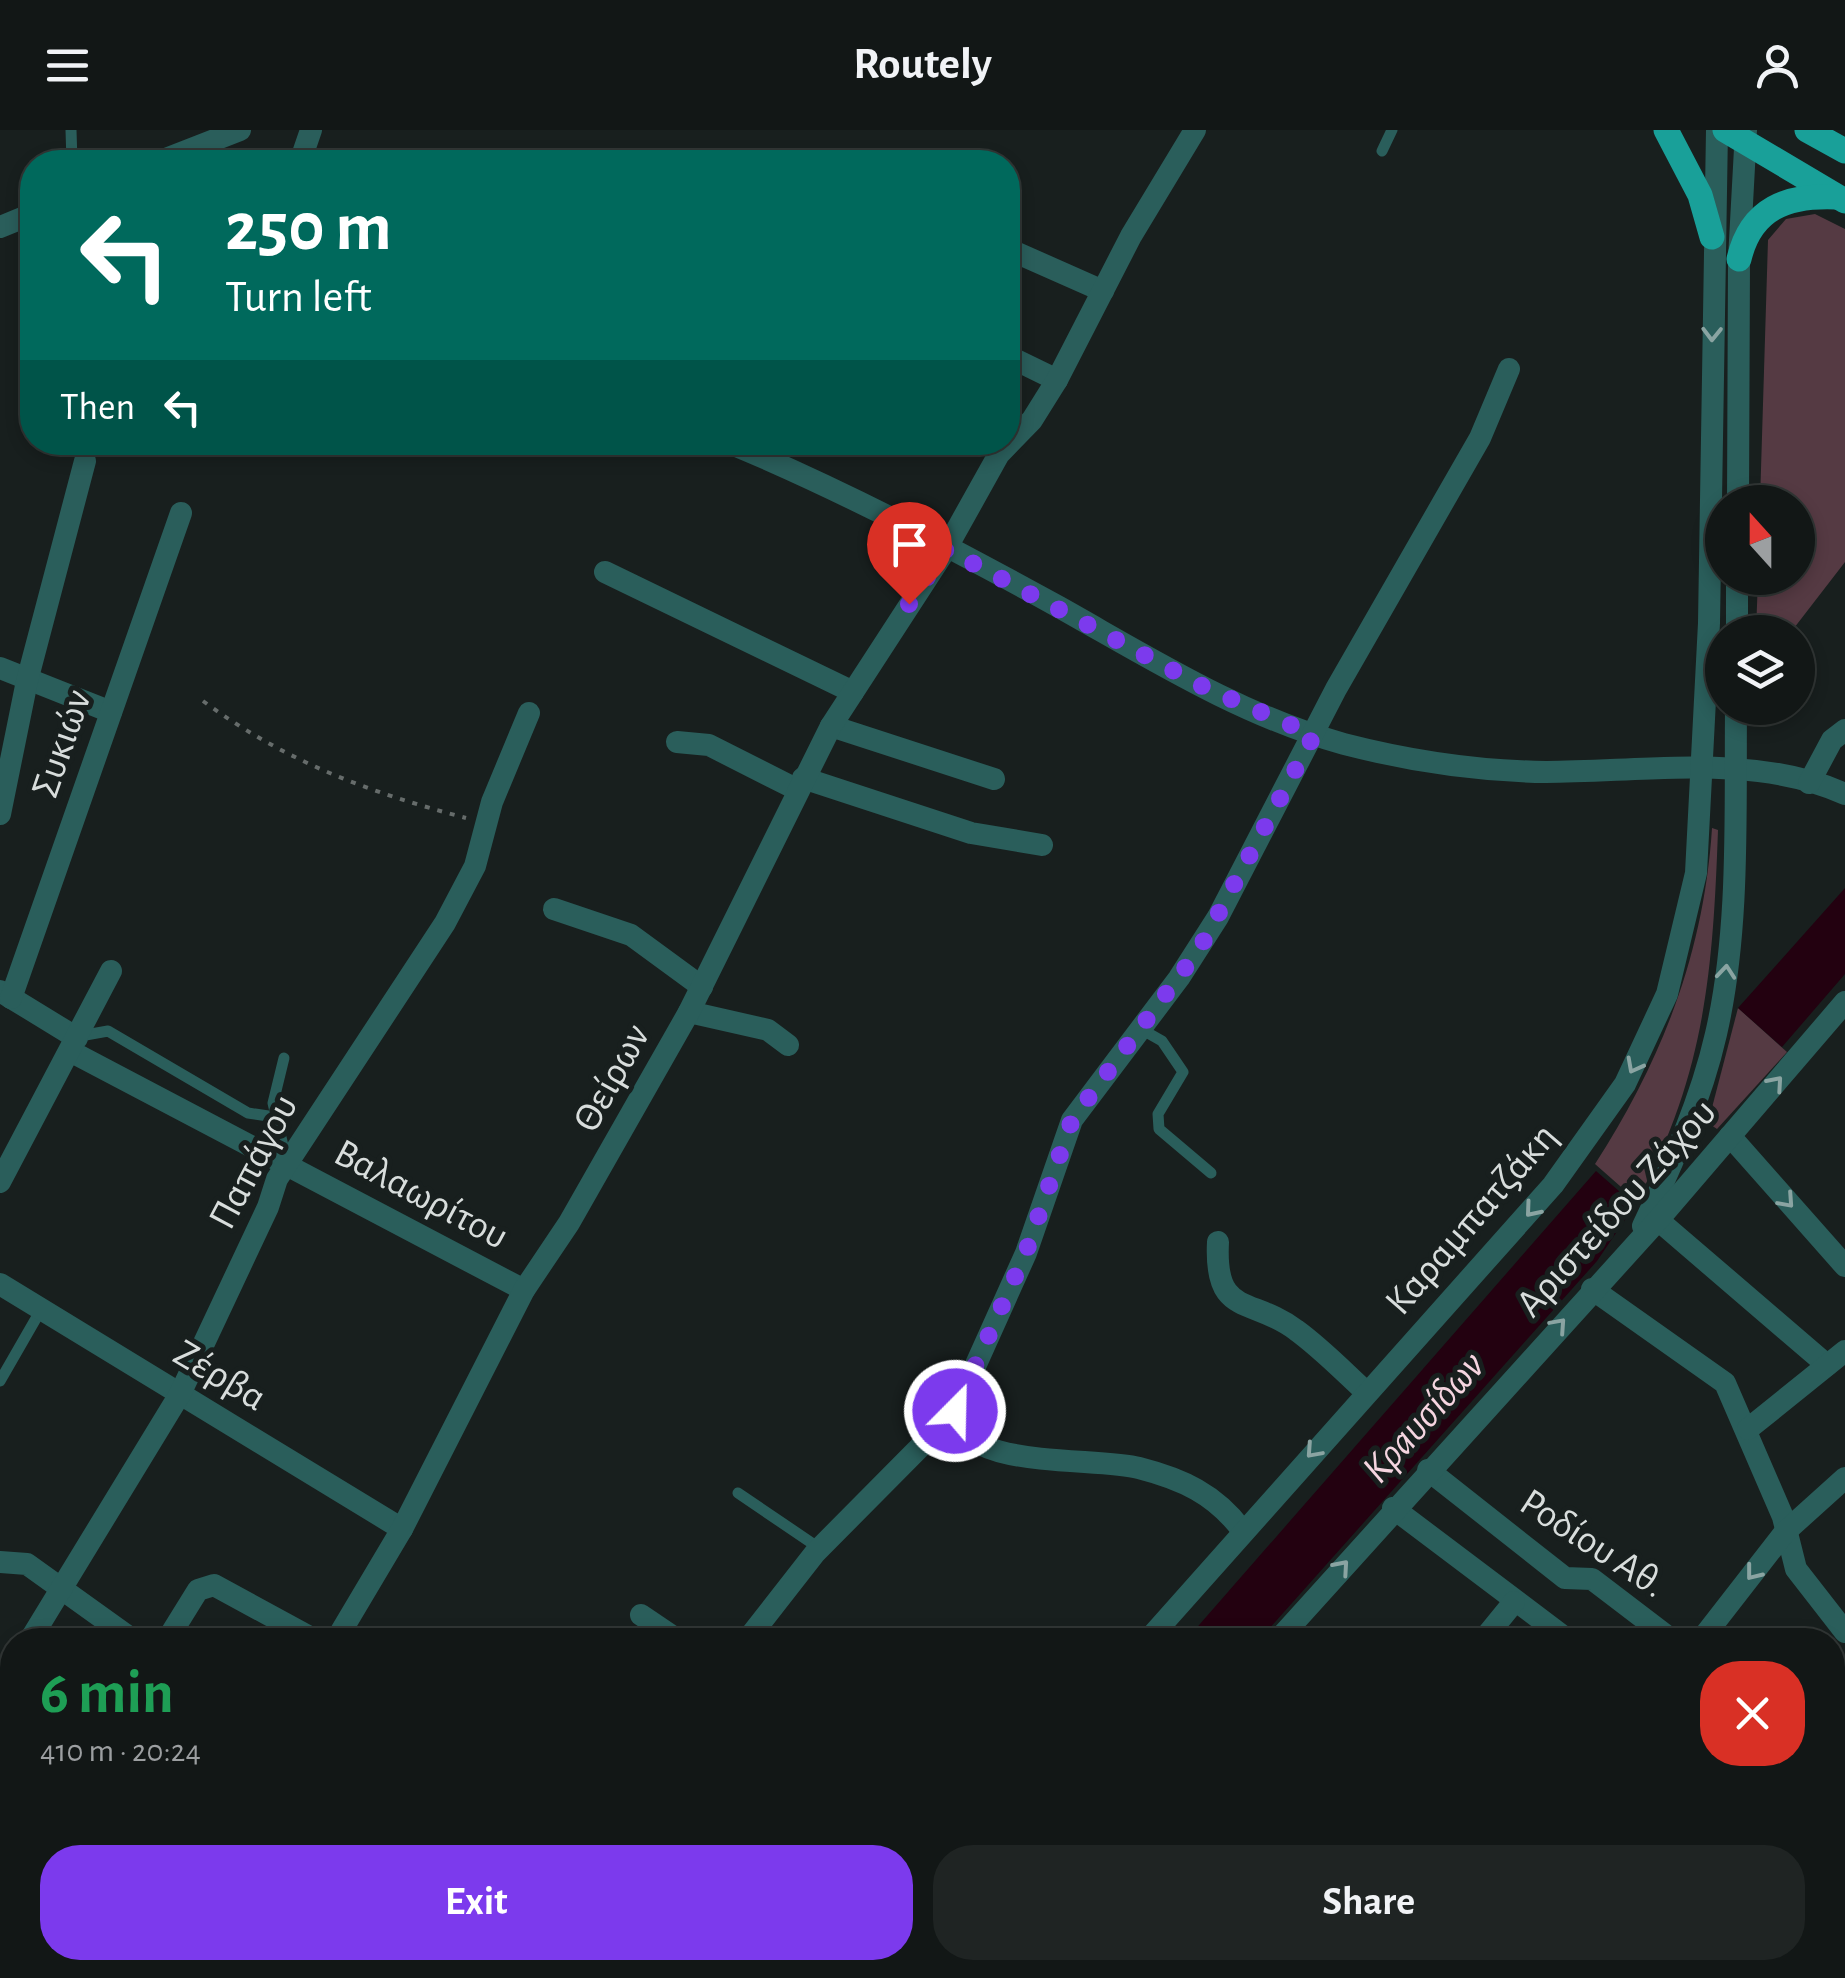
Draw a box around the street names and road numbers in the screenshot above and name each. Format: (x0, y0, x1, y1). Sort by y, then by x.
street label: Συκιών (25, 685, 99, 803)
street label: Θείρων (566, 1018, 657, 1138)
street label: Παπάγου (202, 1088, 306, 1235)
street label: Αριστείδου Ζάχου (1509, 1092, 1724, 1325)
street label: Καραμπατζάκη (1378, 1116, 1565, 1322)
street label: Βαλαωρίτου (328, 1132, 514, 1257)
street label: Ζέρβα (167, 1333, 273, 1419)
street label: Ροδίου Αθ. (1513, 1482, 1673, 1605)

